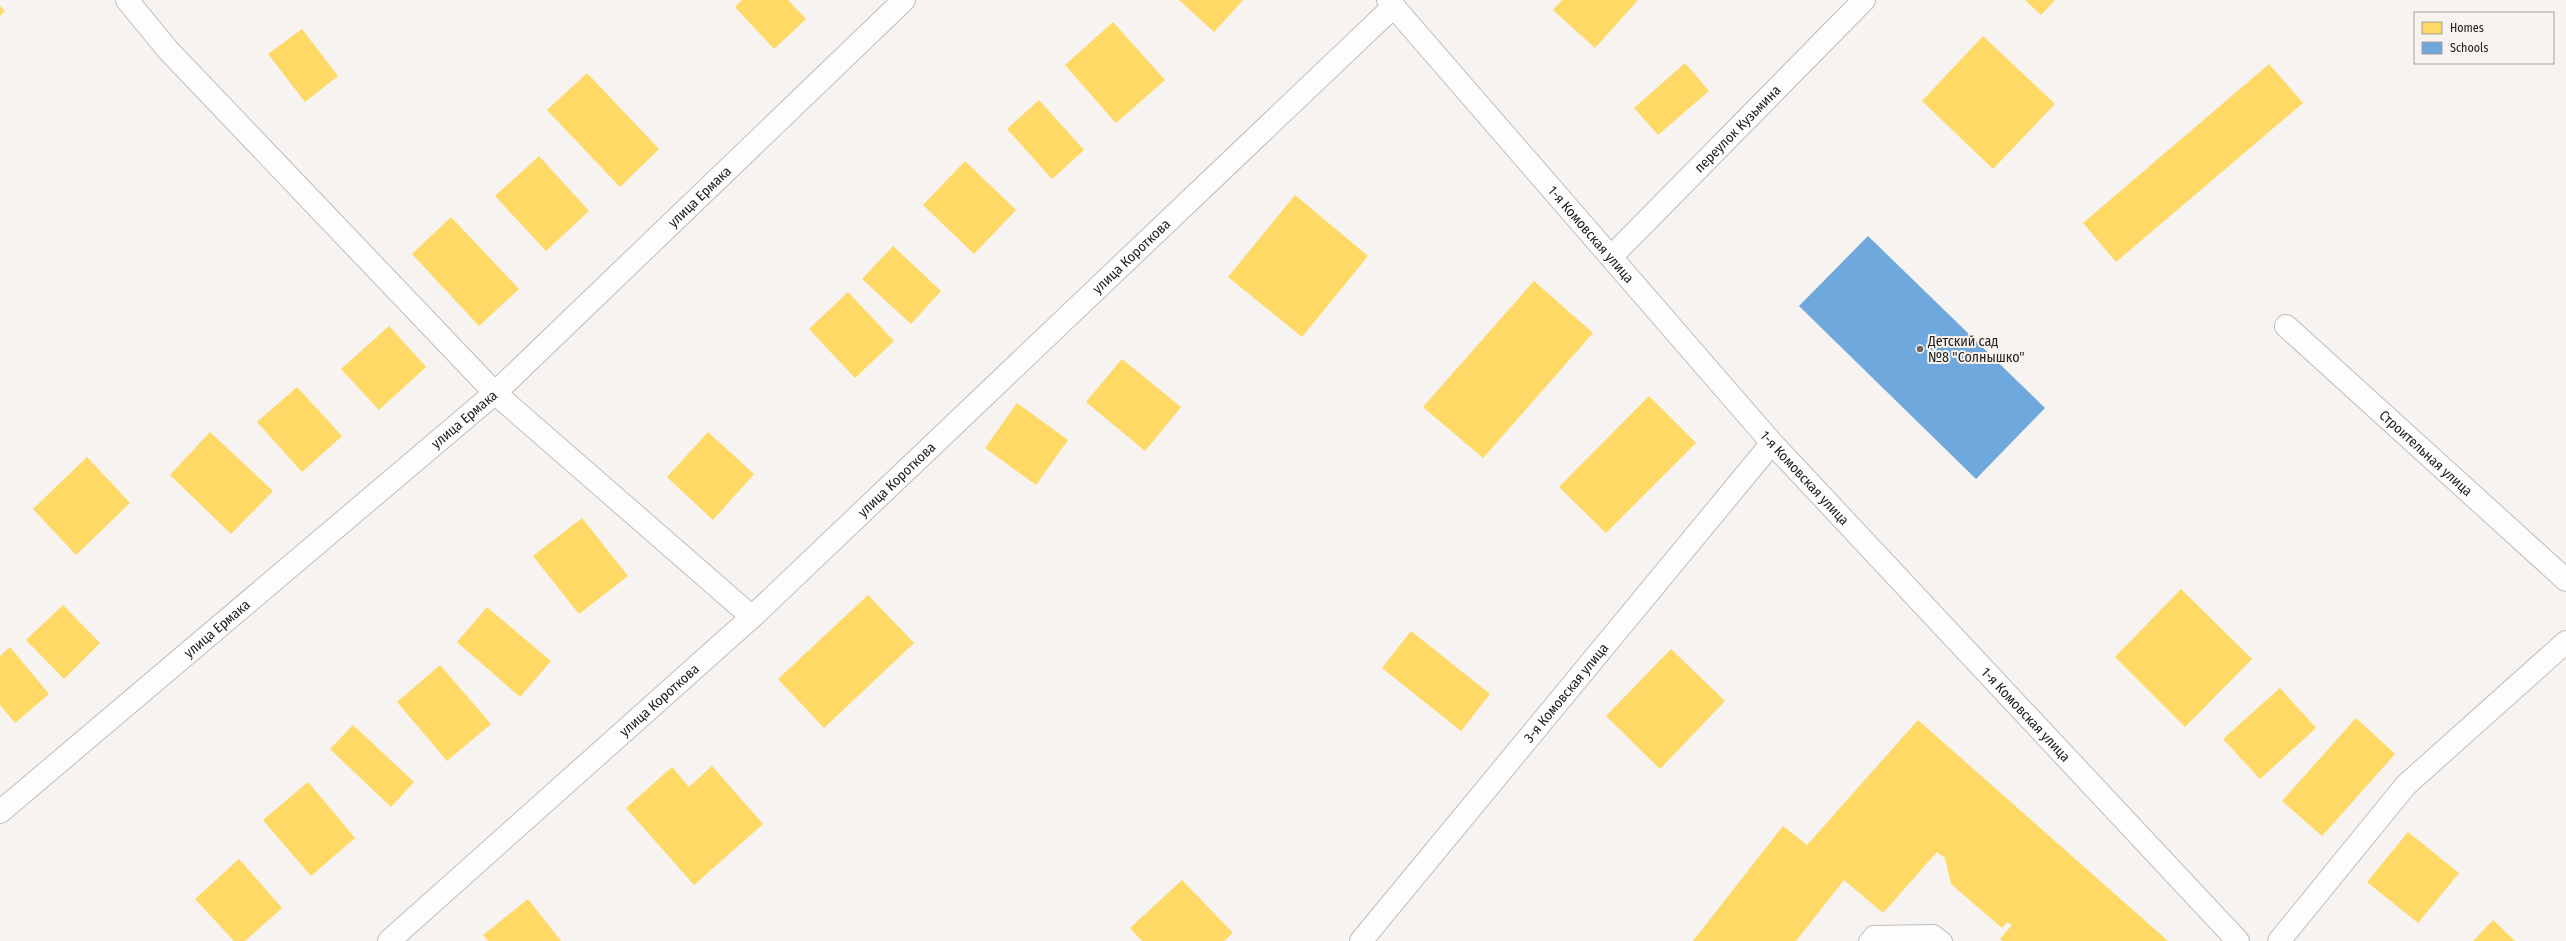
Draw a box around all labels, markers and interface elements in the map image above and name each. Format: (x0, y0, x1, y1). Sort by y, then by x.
legend (2414, 12, 2554, 64)
text: Homes (2450, 21, 2484, 35)
text: Schools (2450, 41, 2488, 55)
street label: переулок Кузьмина (1691, 81, 1784, 176)
street label: улица Ермака (664, 162, 735, 231)
street label: 1-я Комовская улица (1544, 182, 1638, 286)
street label: улица Короткова (1089, 215, 1174, 297)
place label: Детский сад №8 "Солнышко" (1927, 333, 2025, 366)
marker: Детский сад №8 "Солнышко" (1915, 344, 1925, 354)
street label: улица Ермака (428, 386, 501, 452)
street label: Строительная улица (2376, 406, 2476, 500)
street label: 1-я Комовская улица (1757, 427, 1853, 529)
street label: улица Короткова (854, 438, 939, 520)
street label: улица Ермака (180, 596, 253, 661)
street label: 3-я Комовская улица (1520, 639, 1612, 746)
street label: улица Короткова (616, 660, 702, 740)
street label: 1-я Комовская улица (1978, 664, 2074, 765)

